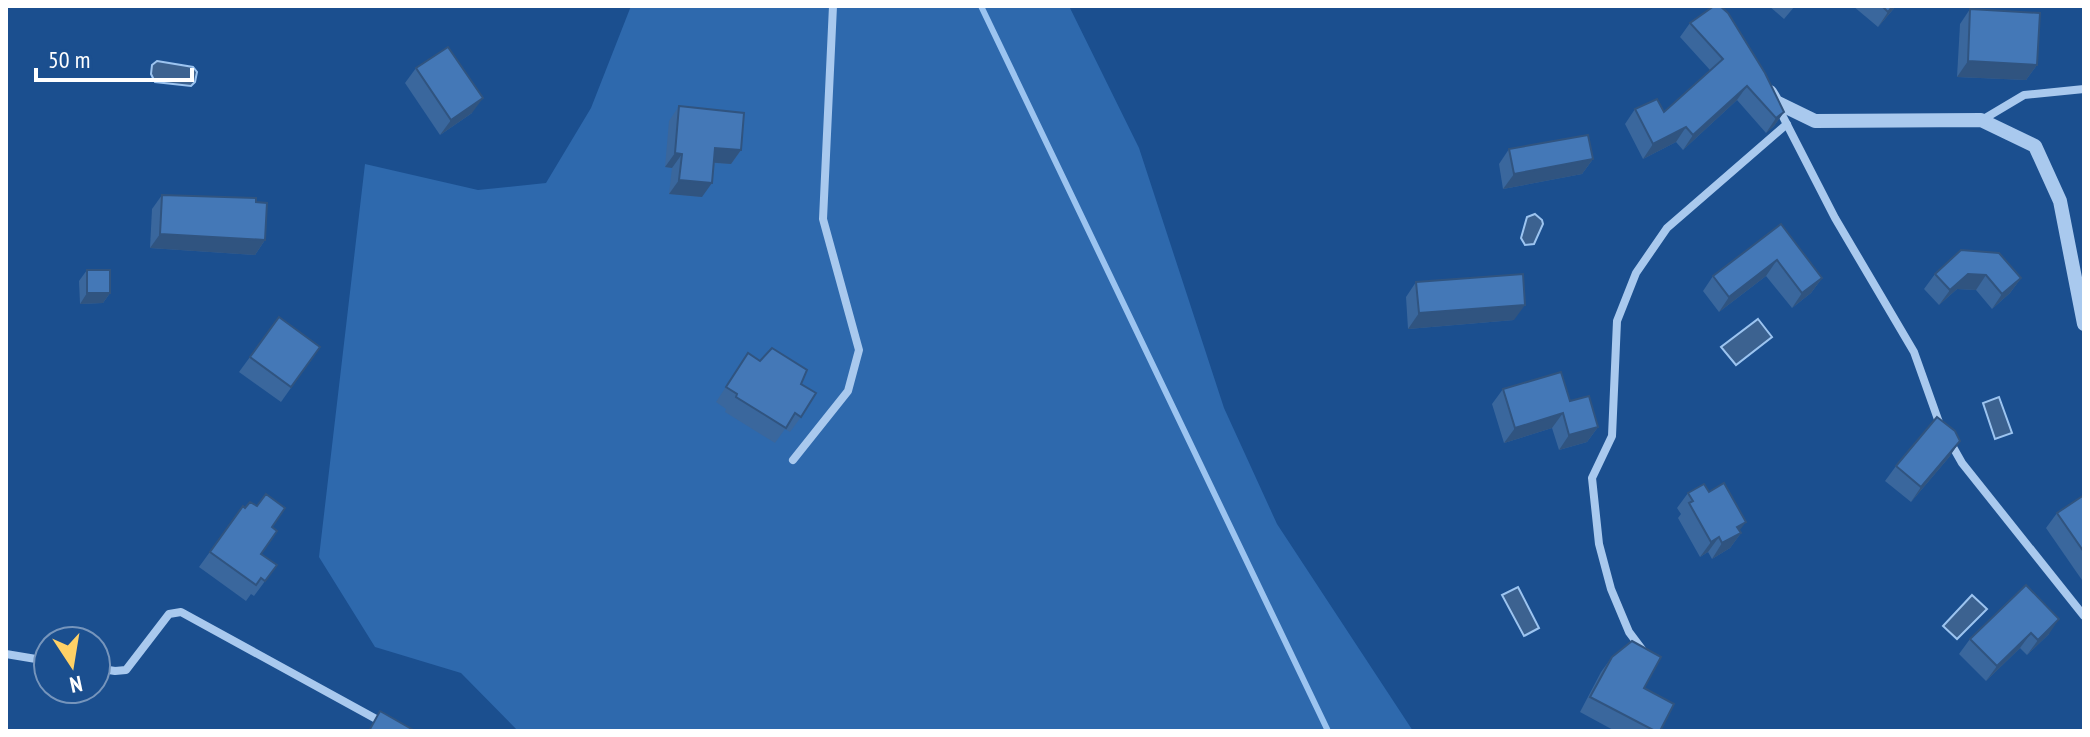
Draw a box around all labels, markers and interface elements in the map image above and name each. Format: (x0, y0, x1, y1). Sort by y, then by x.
scale bar (36, 32, 192, 82)
text: 50 m (48, 44, 90, 75)
north arrow (32, 625, 112, 705)
text: N (67, 670, 85, 699)

